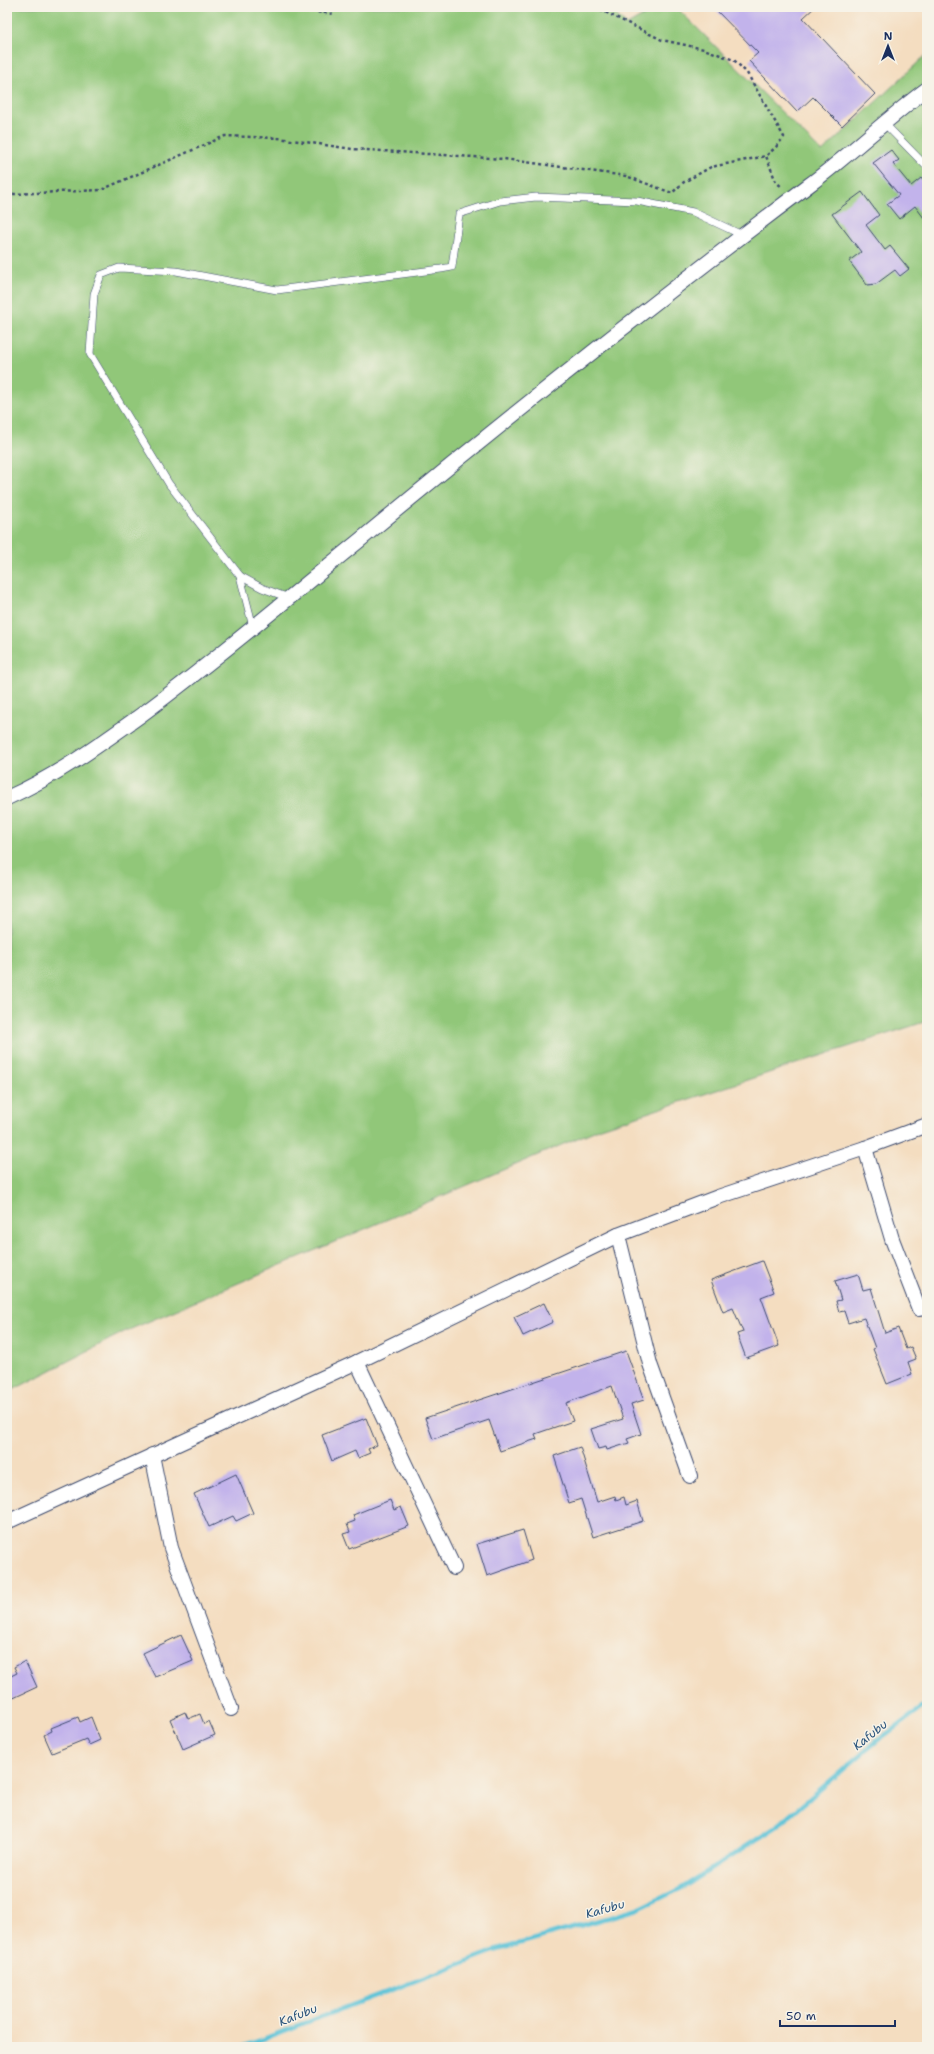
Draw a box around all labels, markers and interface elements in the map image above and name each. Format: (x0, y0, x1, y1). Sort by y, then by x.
north arrow (868, 26, 908, 66)
text: N (884, 29, 893, 44)
water label: Kafubu (849, 1716, 891, 1754)
water label: Kafubu (584, 1896, 626, 1922)
water label: Kafubu (276, 2000, 320, 2030)
scale bar (780, 2002, 895, 2028)
text: 50 m (786, 2008, 816, 2024)

